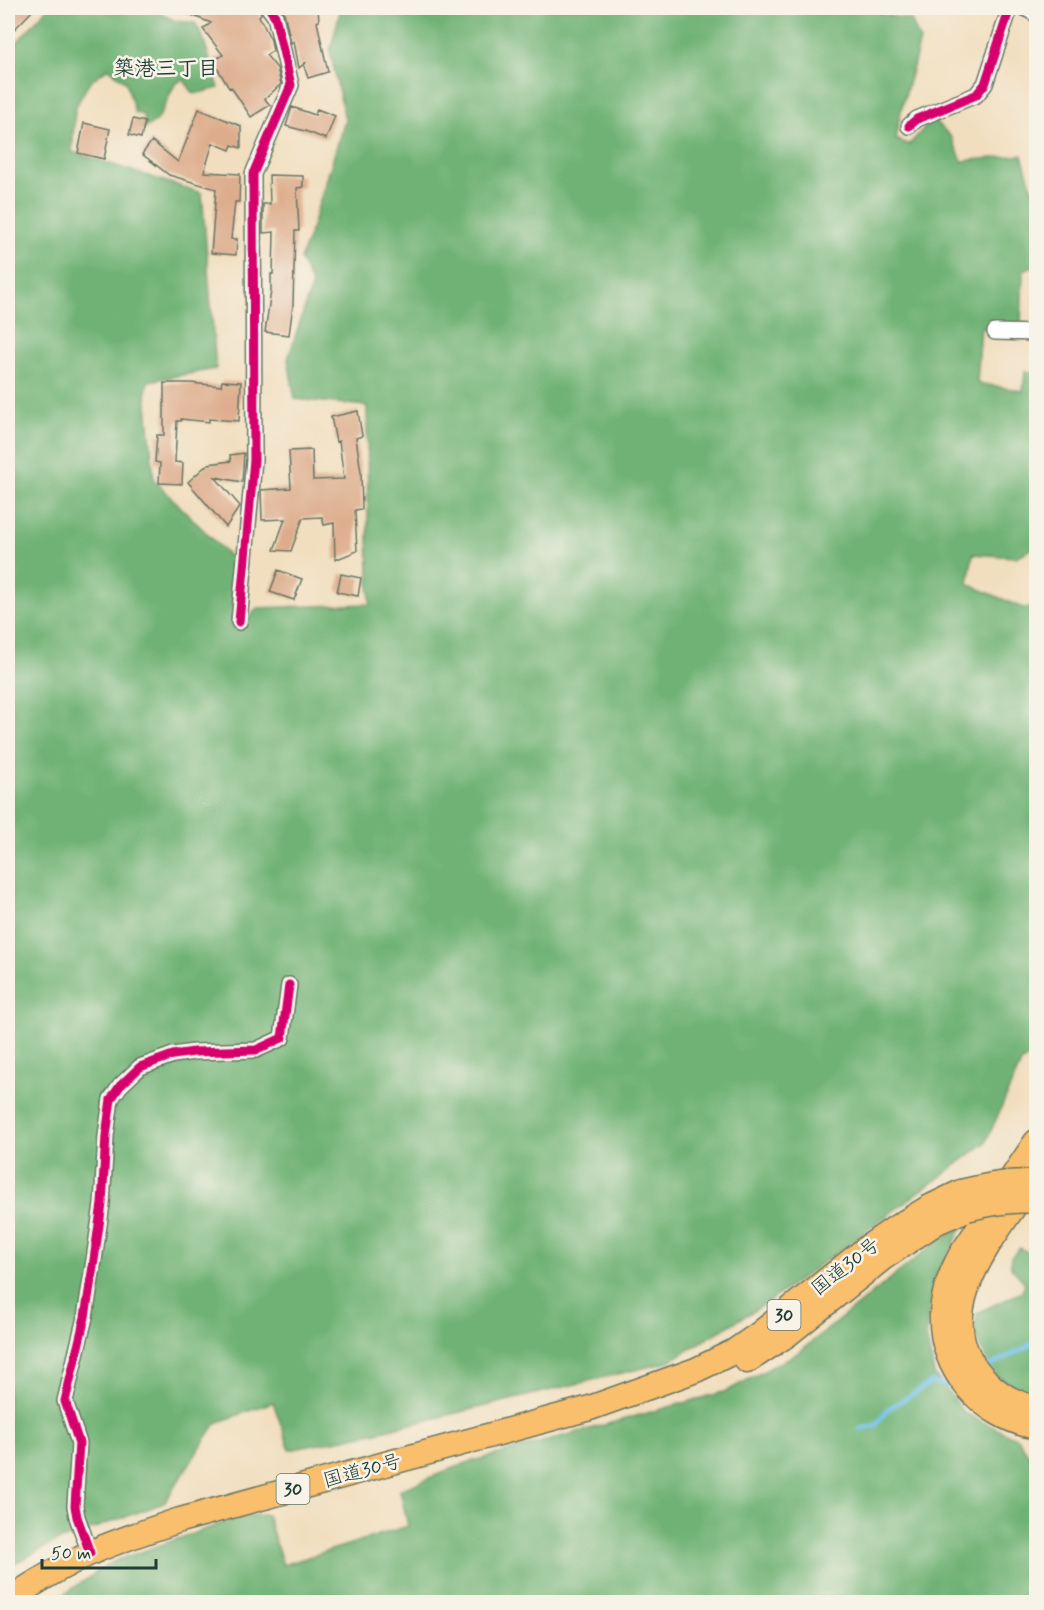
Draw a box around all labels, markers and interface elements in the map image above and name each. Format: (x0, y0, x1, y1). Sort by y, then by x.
district label: 築港三丁目 (114, 55, 219, 83)
street label: 国道30号 (806, 1232, 886, 1303)
road number: 30 (768, 1300, 800, 1330)
street label: 国道30号 (320, 1448, 405, 1495)
road number: 30 (276, 1474, 310, 1504)
scale bar (42, 1532, 156, 1570)
text: 50 m (51, 1542, 91, 1566)

